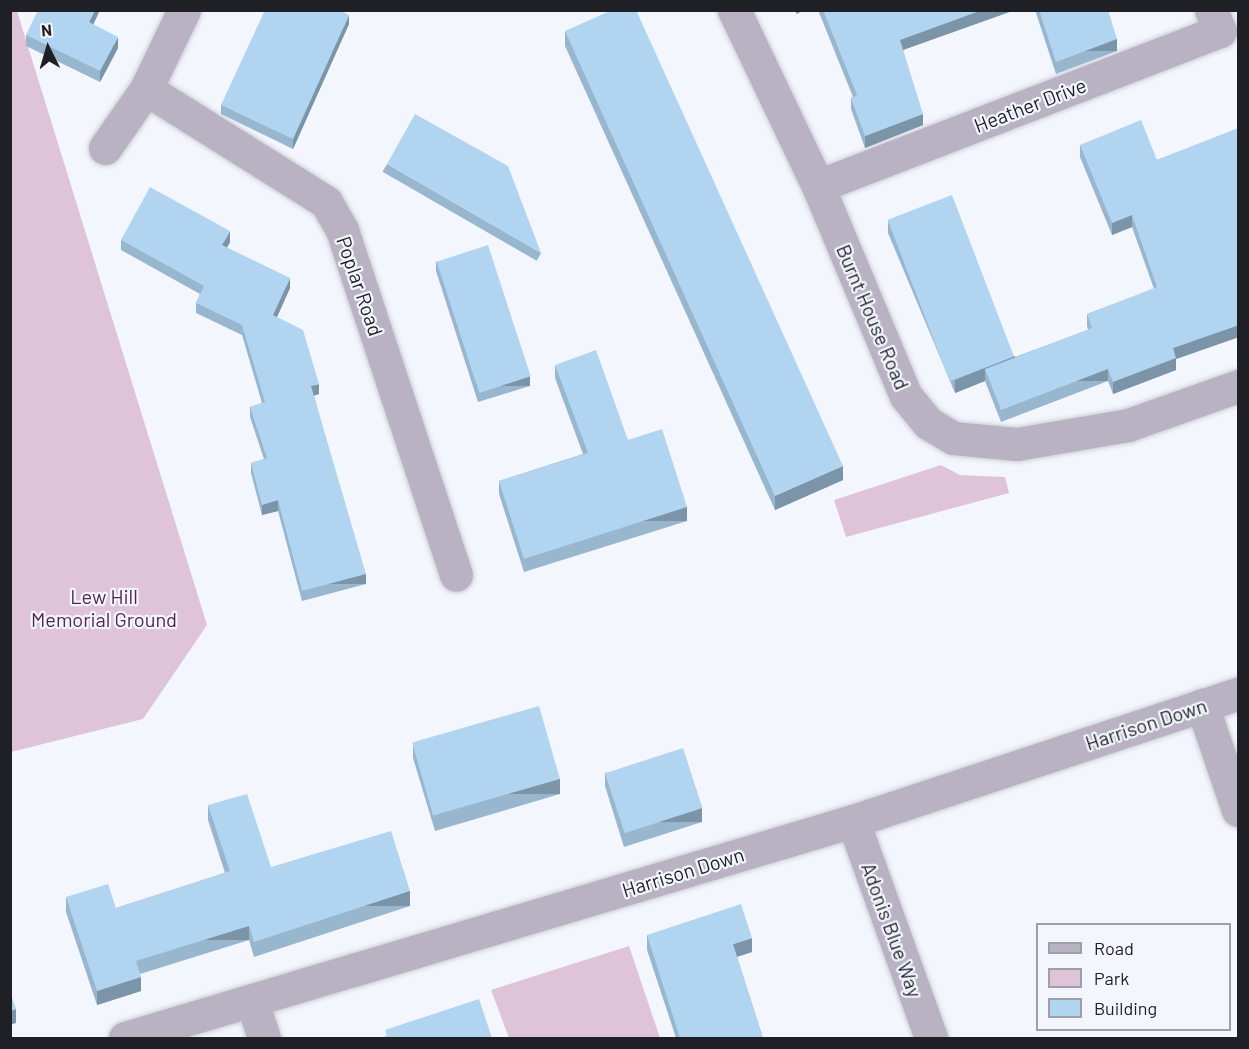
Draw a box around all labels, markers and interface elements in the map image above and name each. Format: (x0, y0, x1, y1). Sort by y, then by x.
north arrow (18, 18, 78, 78)
text: N (40, 20, 53, 39)
street label: Heather Drive (971, 73, 1089, 137)
street label: Poplar Road (332, 233, 388, 339)
street label: Burnt House Road (832, 241, 914, 393)
park label: Lew Hill Memorial Ground (31, 584, 177, 631)
street label: Harrison Down (1082, 693, 1210, 755)
street label: Harrison Down (619, 842, 747, 902)
street label: Adonis Blue Way (857, 859, 927, 1001)
legend (1036, 923, 1231, 1031)
text: Road (1094, 937, 1134, 959)
text: Park (1094, 967, 1129, 989)
text: Building (1094, 997, 1157, 1019)

